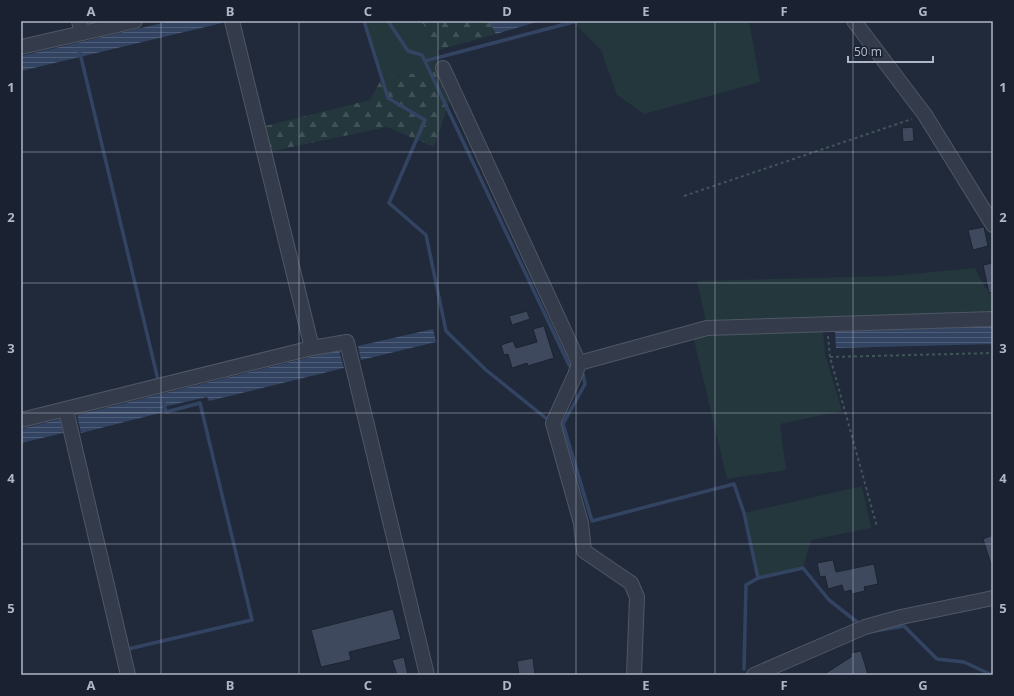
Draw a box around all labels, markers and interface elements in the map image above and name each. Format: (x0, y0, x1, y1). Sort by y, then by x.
text: A (87, 2, 96, 20)
text: B (226, 2, 234, 20)
text: C (364, 2, 372, 20)
text: D (502, 2, 512, 20)
text: E (642, 2, 650, 20)
text: F (780, 2, 788, 20)
text: G (918, 2, 928, 20)
scale bar (848, 38, 933, 64)
text: 50 m (854, 43, 882, 60)
text: 1 (7, 78, 15, 96)
text: 1 (999, 78, 1007, 96)
text: 2 (7, 208, 15, 226)
text: 2 (999, 208, 1007, 226)
text: 3 (7, 339, 15, 357)
text: 3 (999, 339, 1007, 357)
text: 4 (7, 469, 15, 487)
text: 4 (999, 469, 1007, 487)
text: 5 (7, 599, 15, 617)
text: 5 (999, 599, 1007, 617)
text: A (87, 676, 96, 694)
text: B (226, 676, 234, 694)
text: C (364, 676, 372, 694)
text: D (502, 676, 512, 694)
text: E (642, 676, 650, 694)
text: F (780, 676, 788, 694)
text: G (918, 676, 928, 694)

